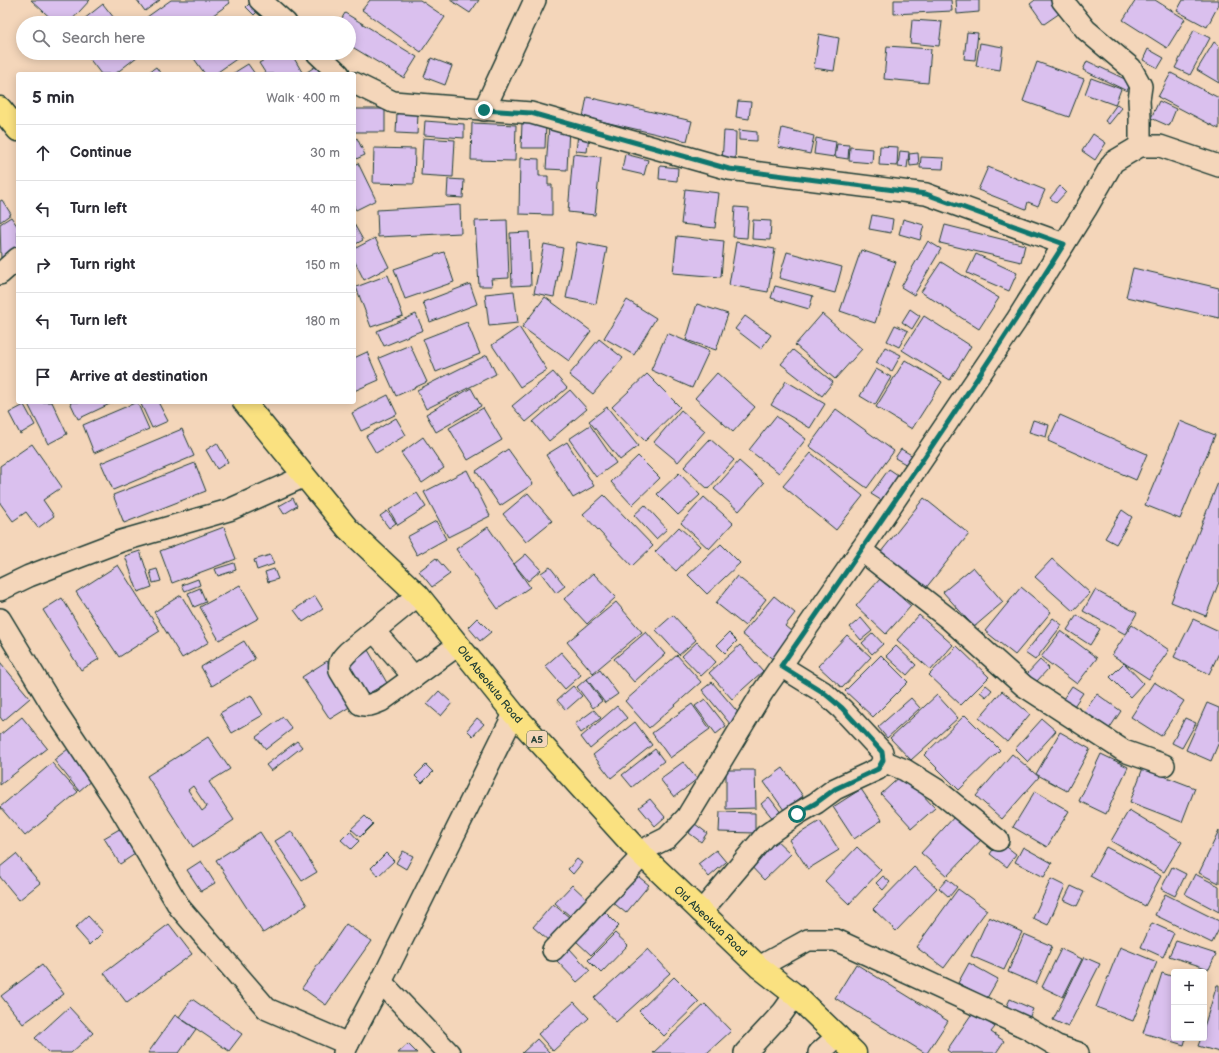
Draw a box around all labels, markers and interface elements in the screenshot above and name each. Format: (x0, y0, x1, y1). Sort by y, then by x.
search box (16, 16, 356, 60)
icon: search (30, 27, 52, 49)
text: Search here (62, 29, 145, 48)
text: 5 min (32, 88, 75, 108)
text: Walk · 400 m (266, 90, 340, 106)
route end (475, 101, 493, 119)
icon: ahead (32, 142, 54, 164)
text: Continue (70, 143, 132, 162)
text: 30 m (310, 145, 340, 161)
icon: left (32, 198, 54, 220)
text: Turn left (70, 199, 127, 218)
text: 40 m (310, 201, 340, 217)
icon: right (32, 254, 54, 276)
text: Turn right (70, 255, 135, 274)
text: 150 m (306, 257, 340, 273)
icon: left (32, 310, 54, 332)
text: Turn left (70, 311, 127, 330)
text: 180 m (305, 313, 340, 329)
icon: arrive (32, 366, 54, 388)
text: Arrive at destination (70, 367, 208, 386)
street label: Old Abeokuta Road (454, 643, 525, 726)
road number: A5 (527, 731, 547, 747)
route start (788, 805, 806, 823)
street label: Old Abeokuta Road (671, 883, 750, 959)
map controls (1171, 969, 1207, 1041)
button: + (1171, 969, 1207, 1005)
button: − (1171, 1005, 1207, 1041)

